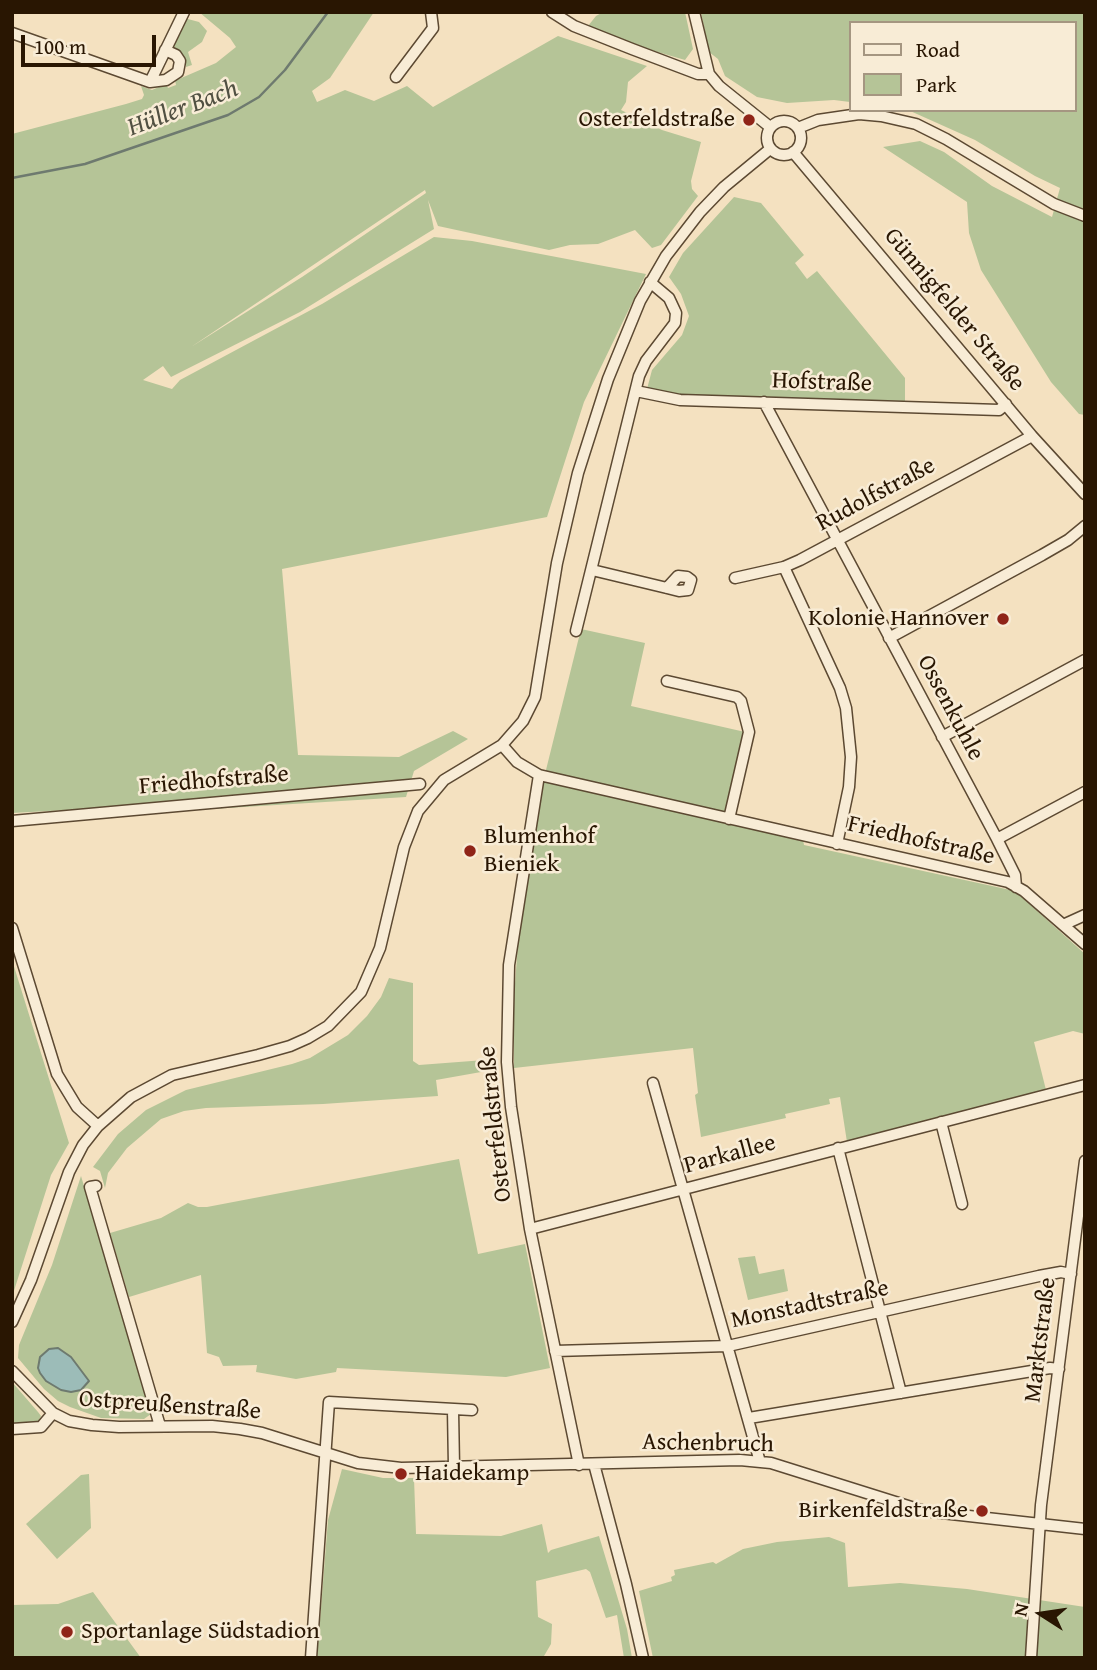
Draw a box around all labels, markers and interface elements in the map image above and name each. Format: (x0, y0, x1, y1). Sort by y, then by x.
scale bar (24, 21, 159, 65)
legend (848, 21, 1076, 112)
text: 100 m (34, 31, 86, 62)
text: Road (916, 34, 960, 65)
text: Park (916, 69, 957, 100)
water label: Hüller Bach (123, 74, 243, 144)
place label: Osterfeldstraße (578, 106, 735, 134)
marker: Osterfeldstraße (741, 112, 757, 128)
street label: Günnigfelder Straße (877, 223, 1031, 397)
street label: Hofstraße (771, 367, 873, 399)
street label: Rudolfstraße (812, 452, 940, 538)
place label: Kolonie Hannover (808, 605, 989, 633)
marker: Kolonie Hannover (995, 611, 1011, 627)
street label: Ossenkuhle (910, 650, 990, 766)
street label: Friedhofstraße (138, 760, 290, 802)
street label: Friedhofstraße (845, 810, 997, 872)
place label: Blumenhof Bieniek (484, 823, 595, 879)
marker: Blumenhof Bieniek (462, 843, 478, 859)
street label: Osterfeldstraße (473, 1045, 519, 1203)
street label: Parkallee (681, 1129, 779, 1181)
street label: Monstadtstraße (729, 1274, 891, 1336)
street label: Marktstraße (1019, 1276, 1063, 1404)
street label: Ostpreußenstraße (78, 1385, 262, 1427)
street label: Aschenbruch (642, 1428, 774, 1460)
place label: Haidekamp (415, 1460, 529, 1488)
marker: Haidekamp (393, 1466, 409, 1482)
place label: Birkenfeldstraße (798, 1497, 968, 1525)
marker: Birkenfeldstraße (974, 1503, 990, 1519)
north arrow (1006, 1579, 1076, 1649)
text: N (1005, 1601, 1035, 1619)
place label: Sportanlage Südstadion (81, 1618, 320, 1646)
marker: Sportanlage Südstadion (59, 1624, 75, 1640)

